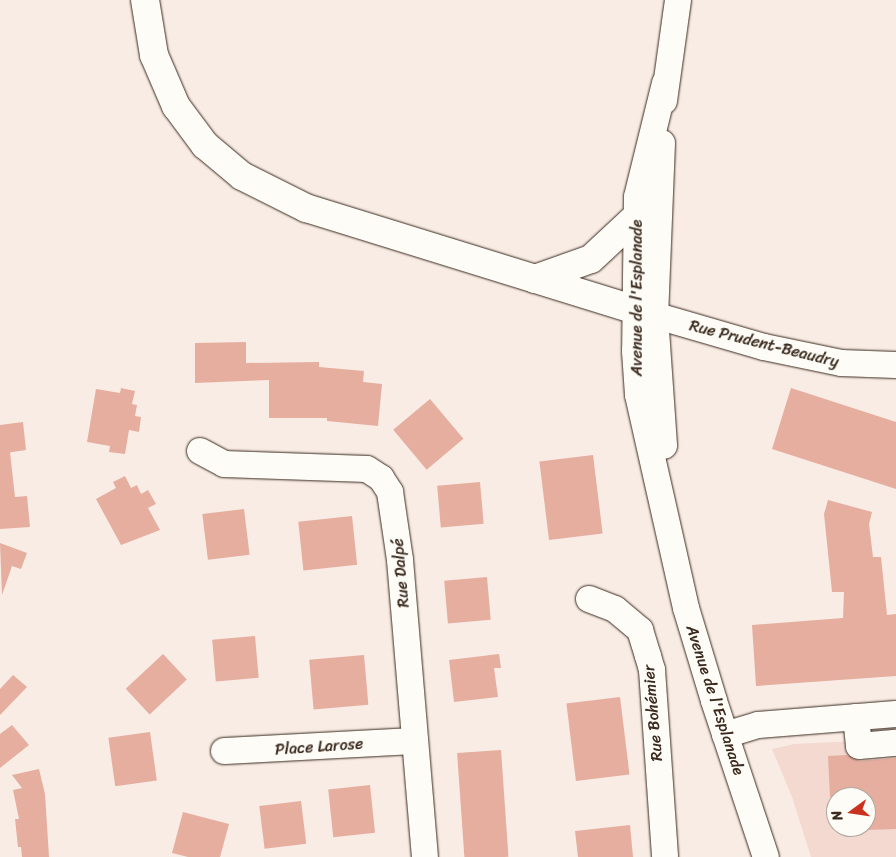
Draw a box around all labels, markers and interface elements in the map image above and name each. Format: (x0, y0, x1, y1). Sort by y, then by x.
street label: Avenue de l'Esplanade (627, 220, 647, 376)
street label: Rue Prudent-Beaudry (687, 316, 841, 372)
street label: Rue Dalpé (388, 538, 414, 608)
street label: Avenue de l'Esplanade (682, 623, 748, 777)
street label: Rue Bohémier (639, 664, 667, 762)
street label: Place Larose (275, 734, 363, 760)
north arrow (826, 787, 876, 837)
text: N (824, 808, 850, 823)

